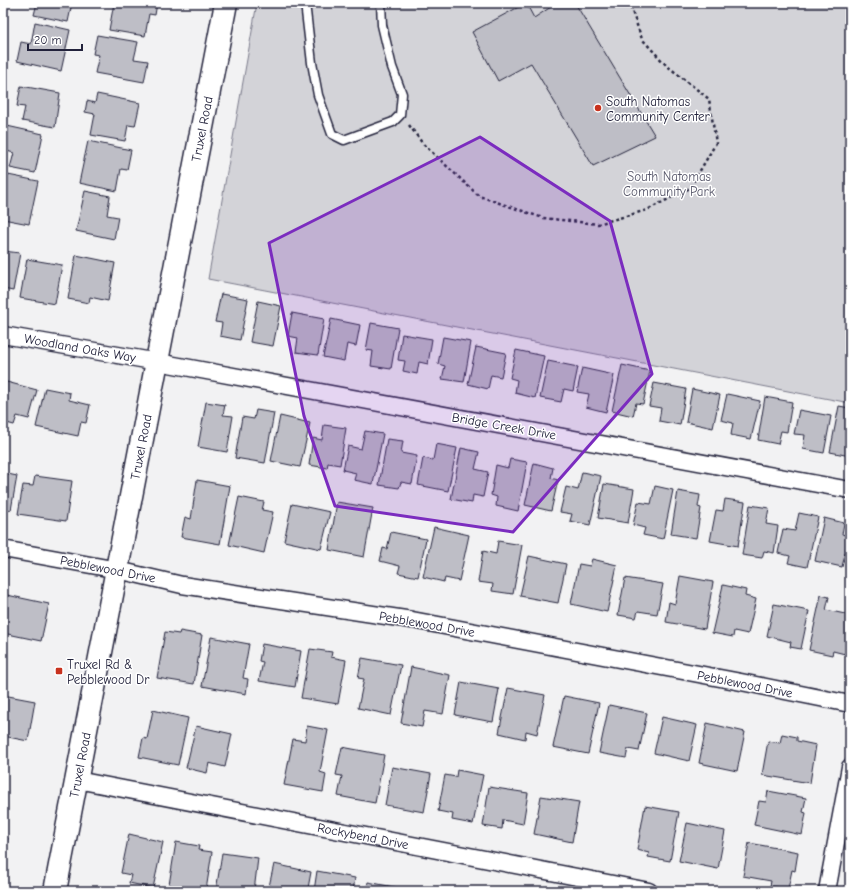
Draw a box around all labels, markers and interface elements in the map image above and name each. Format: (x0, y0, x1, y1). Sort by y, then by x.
scale bar (28, 26, 82, 52)
text: 20 m (34, 33, 62, 47)
place label: South Natomas Community Center (606, 94, 711, 124)
street label: Truxel Road (188, 95, 216, 163)
marker: South Natomas Community Center (593, 103, 603, 113)
park label: South Natomas Community Park (623, 169, 716, 199)
street label: Woodland Oaks Way (23, 331, 137, 365)
street label: Bridge Creek Drive (451, 409, 558, 443)
street label: Truxel Road (127, 413, 155, 481)
street label: Pebblewood Drive (59, 552, 158, 586)
street label: Pebblewood Drive (378, 608, 477, 640)
place label: Truxel Rd & Pebblewood Dr (67, 657, 150, 687)
marker: Truxel Rd & Pebblewood Dr (54, 666, 64, 676)
street label: Pebblewood Drive (696, 667, 795, 701)
street label: Truxel Road (66, 731, 94, 799)
street label: Rockybend Drive (316, 820, 410, 852)

